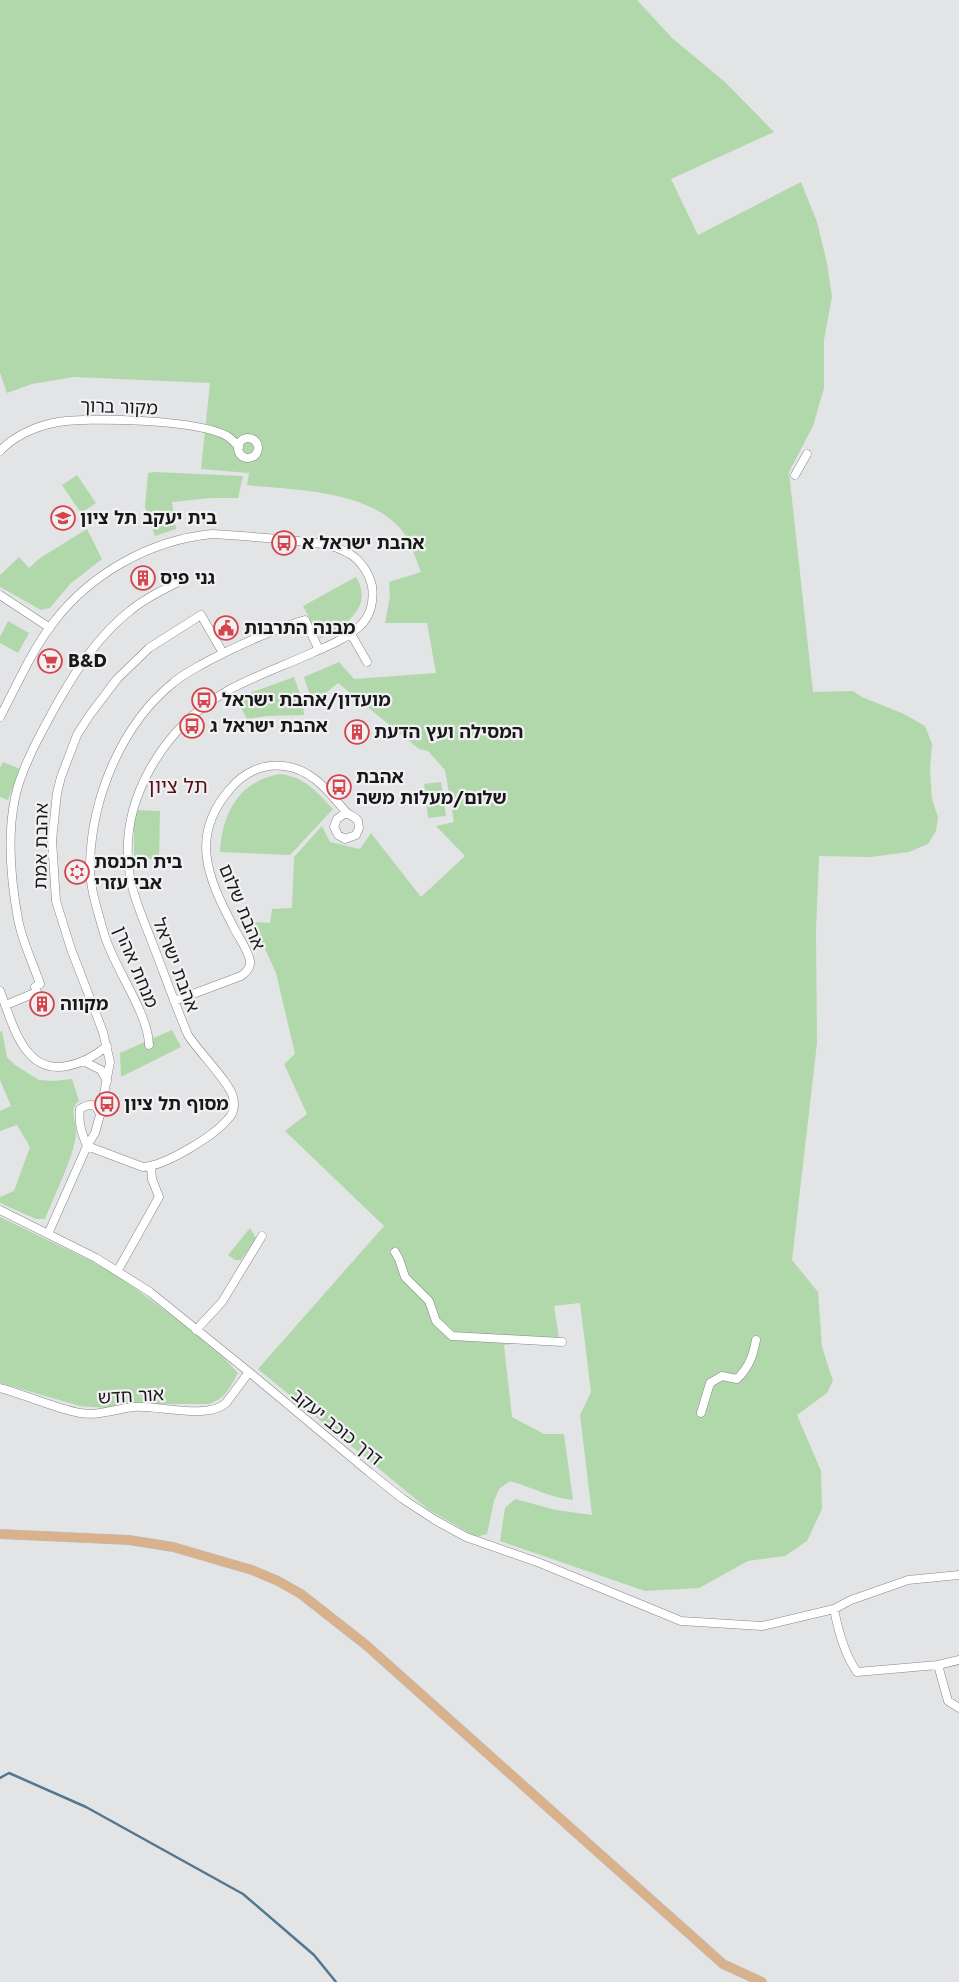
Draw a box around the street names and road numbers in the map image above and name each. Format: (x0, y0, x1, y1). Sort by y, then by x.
street label: מקור ברוך (80, 393, 158, 421)
street label: אהבת אמת (27, 803, 55, 889)
street label: אהבת שלום (212, 860, 272, 954)
street label: אהבת ישראל (146, 914, 206, 1016)
street label: מנחת אהרן (107, 922, 165, 1012)
street label: אור חדש (97, 1381, 165, 1411)
street label: דרך כוכב יעקב (286, 1382, 388, 1472)

